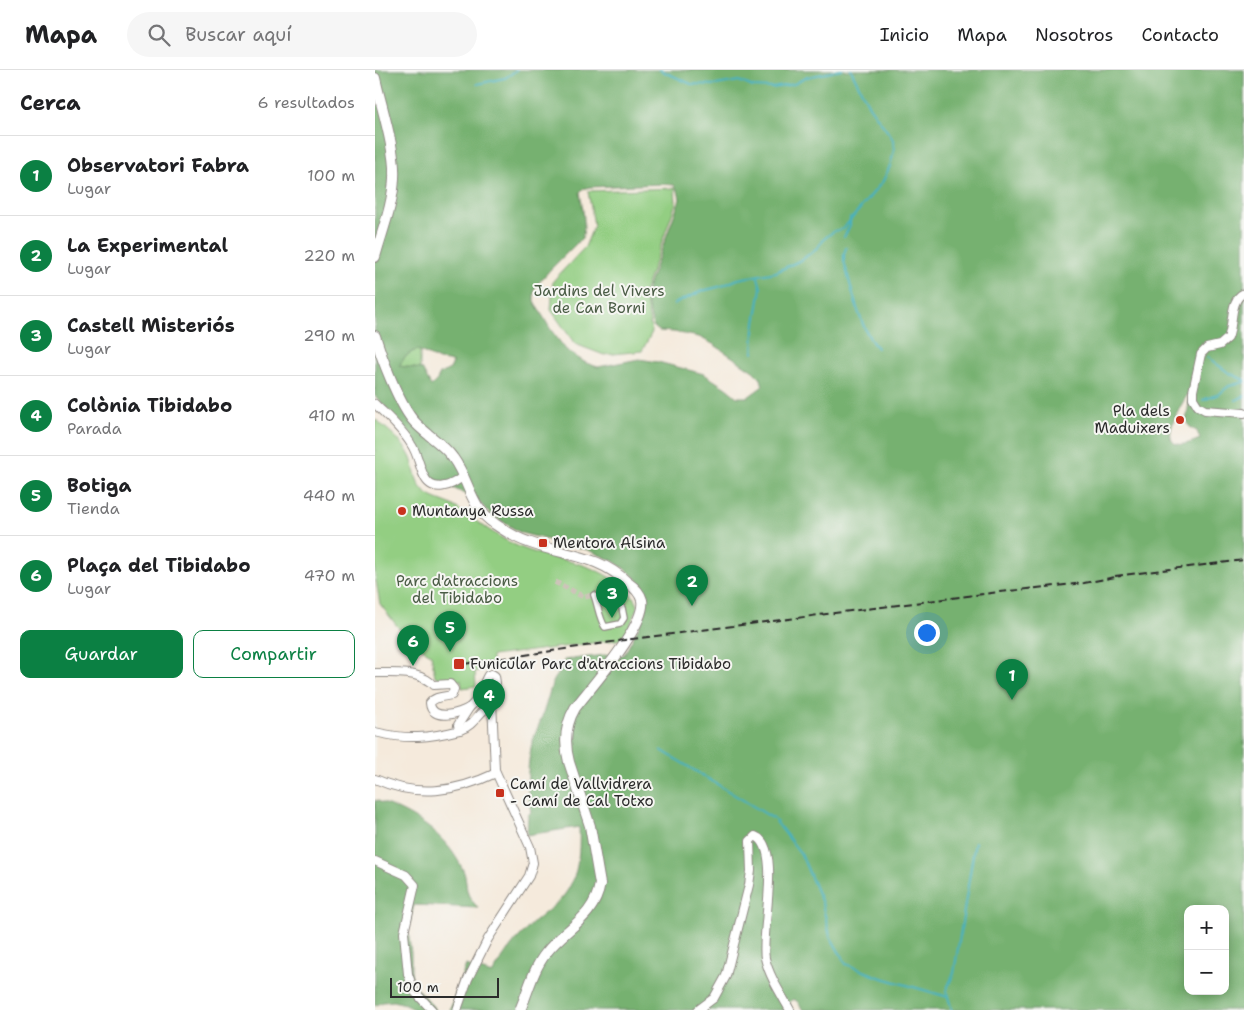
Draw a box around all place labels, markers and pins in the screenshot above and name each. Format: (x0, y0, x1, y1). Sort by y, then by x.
place label: Pla dels Maduixers (1095, 401, 1170, 438)
marker: Pla dels Maduixers (1174, 414, 1186, 426)
place label: Muntanya Russa (412, 501, 534, 521)
marker: Muntanya Russa (396, 505, 408, 517)
place label: Mentora Alsina (553, 533, 666, 553)
marker: Mentora Alsina (537, 537, 549, 549)
pin: 2 (676, 565, 708, 606)
pin: 3 (596, 577, 628, 618)
pin: 5 (434, 611, 466, 652)
pin: 6 (397, 625, 429, 666)
place label: Funicular Parc d'atraccions Tibidabo (470, 654, 731, 674)
marker: Funicular Parc d'atraccions Tibidabo (452, 657, 466, 671)
pin: 1 (996, 659, 1028, 700)
pin: 4 (473, 679, 505, 720)
place label: Camí de Vallvidrera - Camí de Cal Totxo (510, 774, 654, 811)
marker: Camí de Vallvidrera - Camí de Cal Totxo (494, 787, 506, 799)

